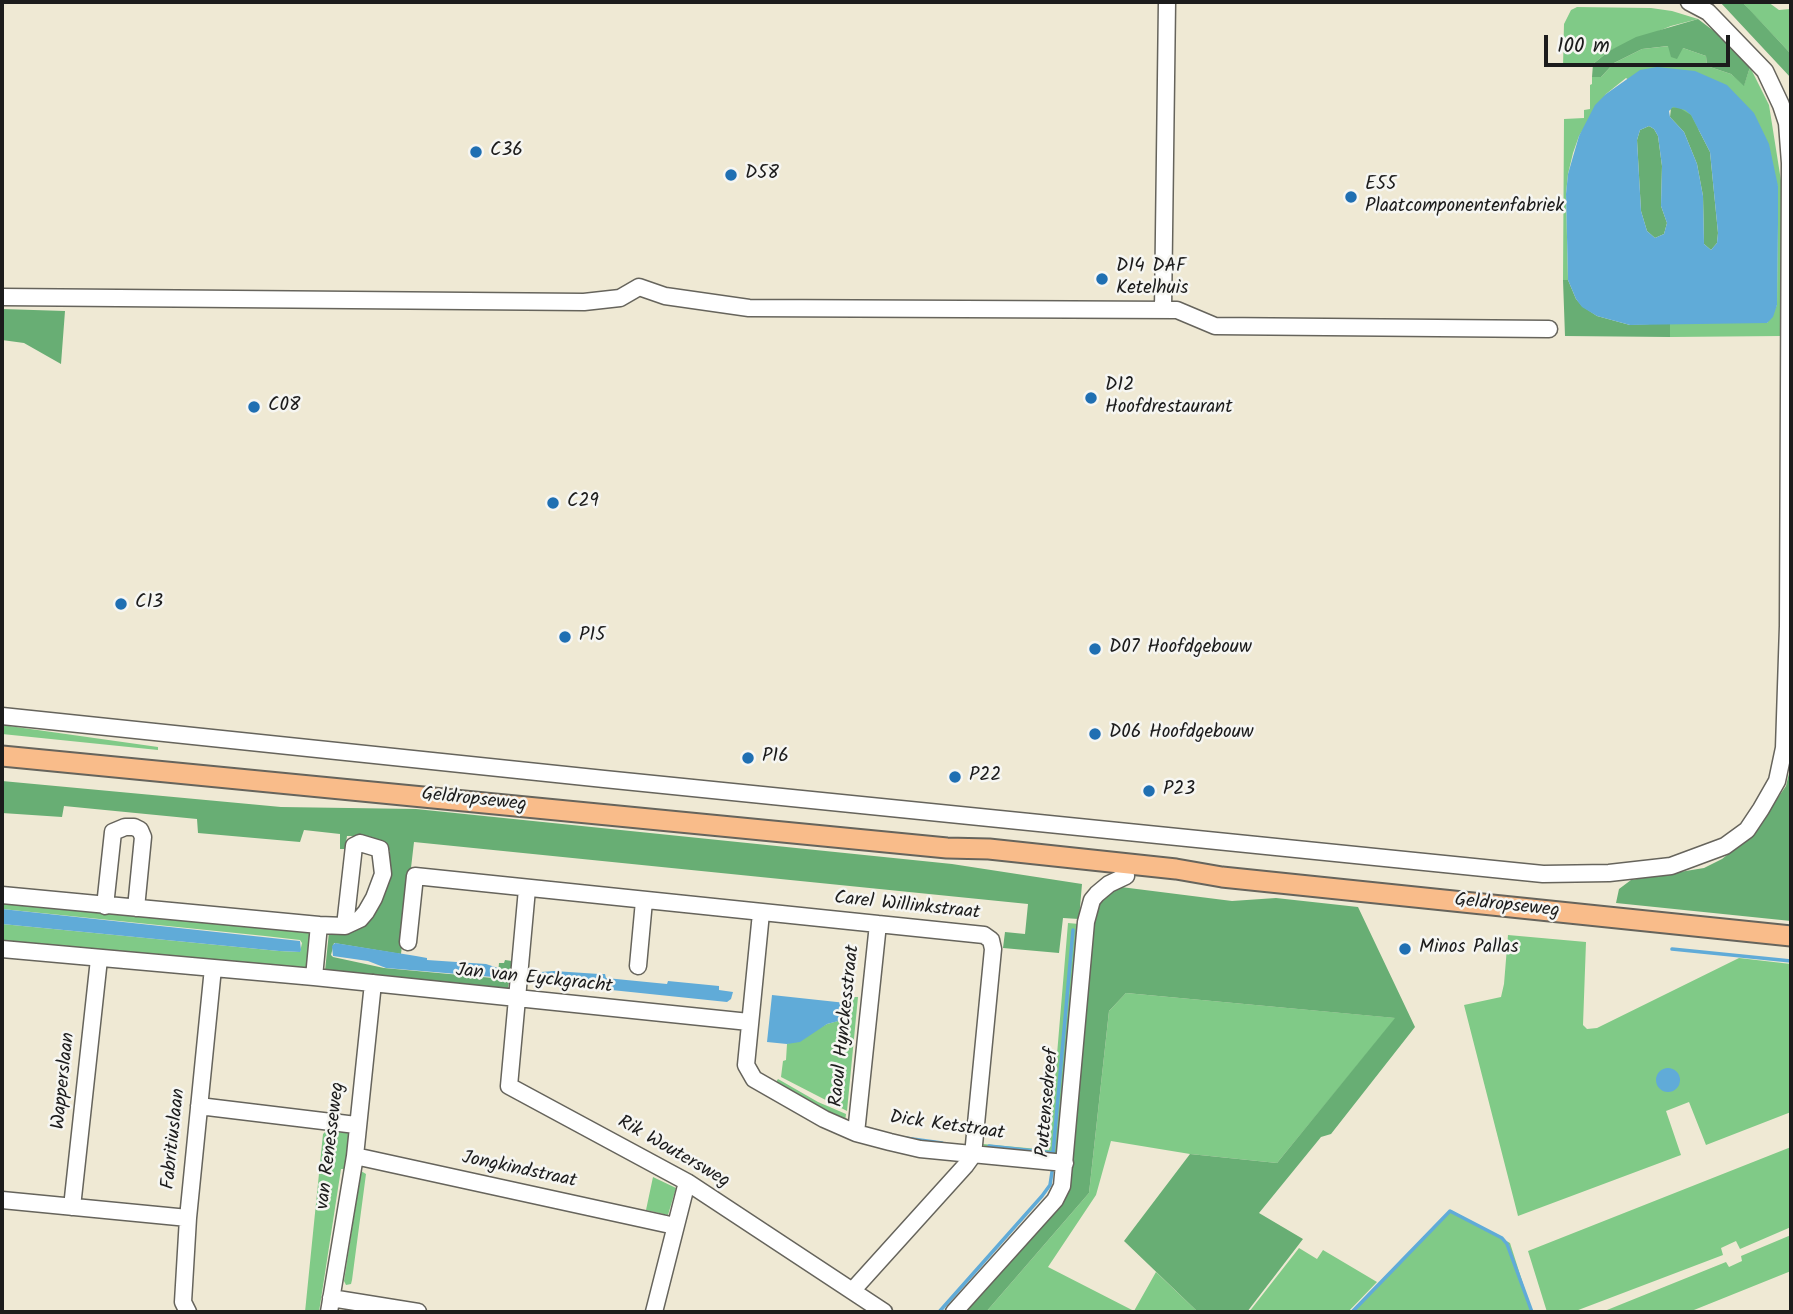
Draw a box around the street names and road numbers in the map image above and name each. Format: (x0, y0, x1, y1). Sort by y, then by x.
street label: Geldropseweg (420, 784, 528, 818)
street label: Carel Willinkstraat (833, 888, 981, 926)
street label: Geldropseweg (1453, 890, 1561, 924)
street label: Raoul Hynckesstraat (826, 944, 866, 1108)
street label: Jan van Eyckgracht (454, 960, 614, 1000)
street label: Wapperslaan (49, 1031, 81, 1131)
street label: Puttensedreef (1033, 1047, 1065, 1159)
street label: van Renesseweg (313, 1081, 351, 1211)
street label: Fabritiuslaan (158, 1087, 192, 1191)
street label: Dick Ketstraat (888, 1108, 1006, 1146)
street label: Rik Woutersweg (613, 1112, 733, 1194)
street label: Jongkindstraat (460, 1148, 578, 1194)

